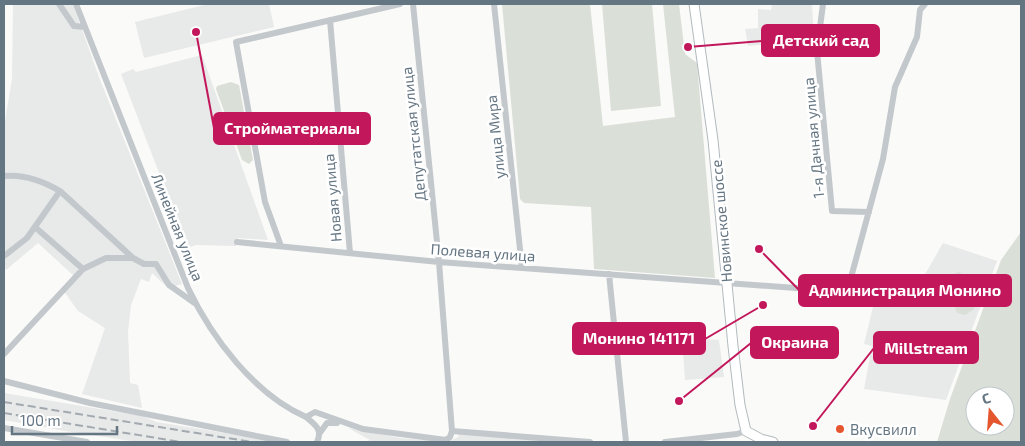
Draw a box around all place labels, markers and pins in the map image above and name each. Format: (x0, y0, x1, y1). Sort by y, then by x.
callout: Детский сад (762, 25, 879, 56)
callout: Стройматериалы (214, 113, 370, 144)
callout: Администрация Монино (799, 275, 1011, 306)
callout: Монино 141171 (573, 323, 705, 354)
callout: Окраина (751, 327, 838, 358)
callout: Millstream (874, 332, 978, 363)
place label: Вкусвилл (850, 420, 917, 439)
marker: Вкусвилл (834, 423, 846, 435)

